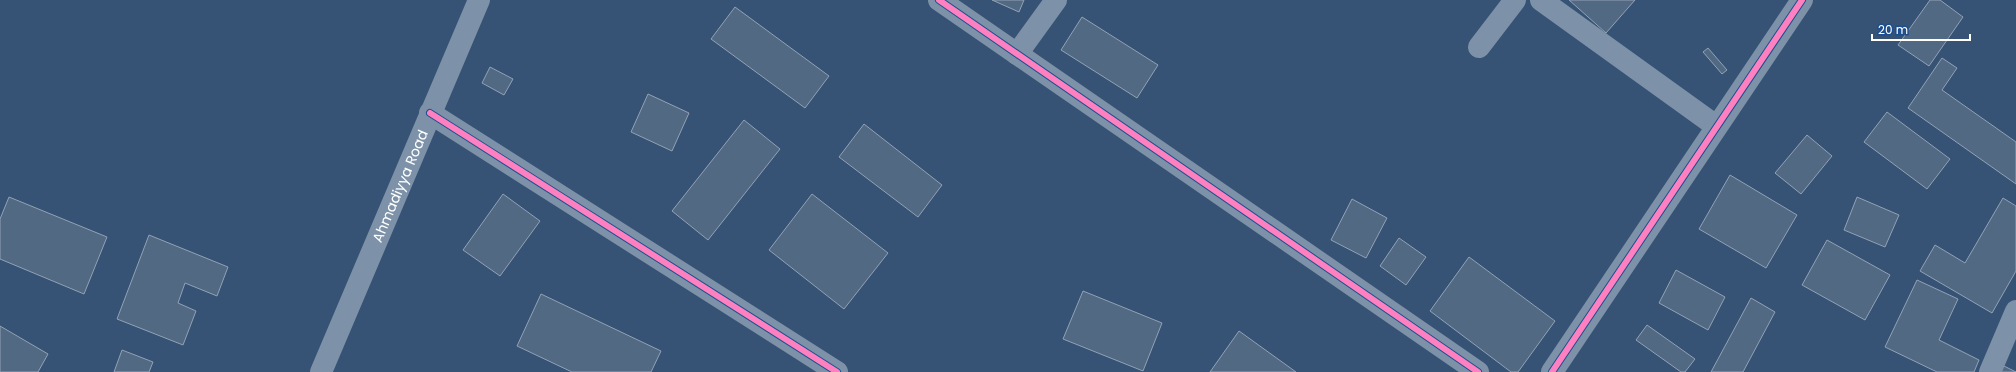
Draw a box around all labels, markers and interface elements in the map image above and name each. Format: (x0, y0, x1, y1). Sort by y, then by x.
scale bar (1872, 16, 1970, 42)
text: 20 m (1878, 21, 1908, 38)
street label: Ahmadiyya Road (367, 127, 433, 246)

